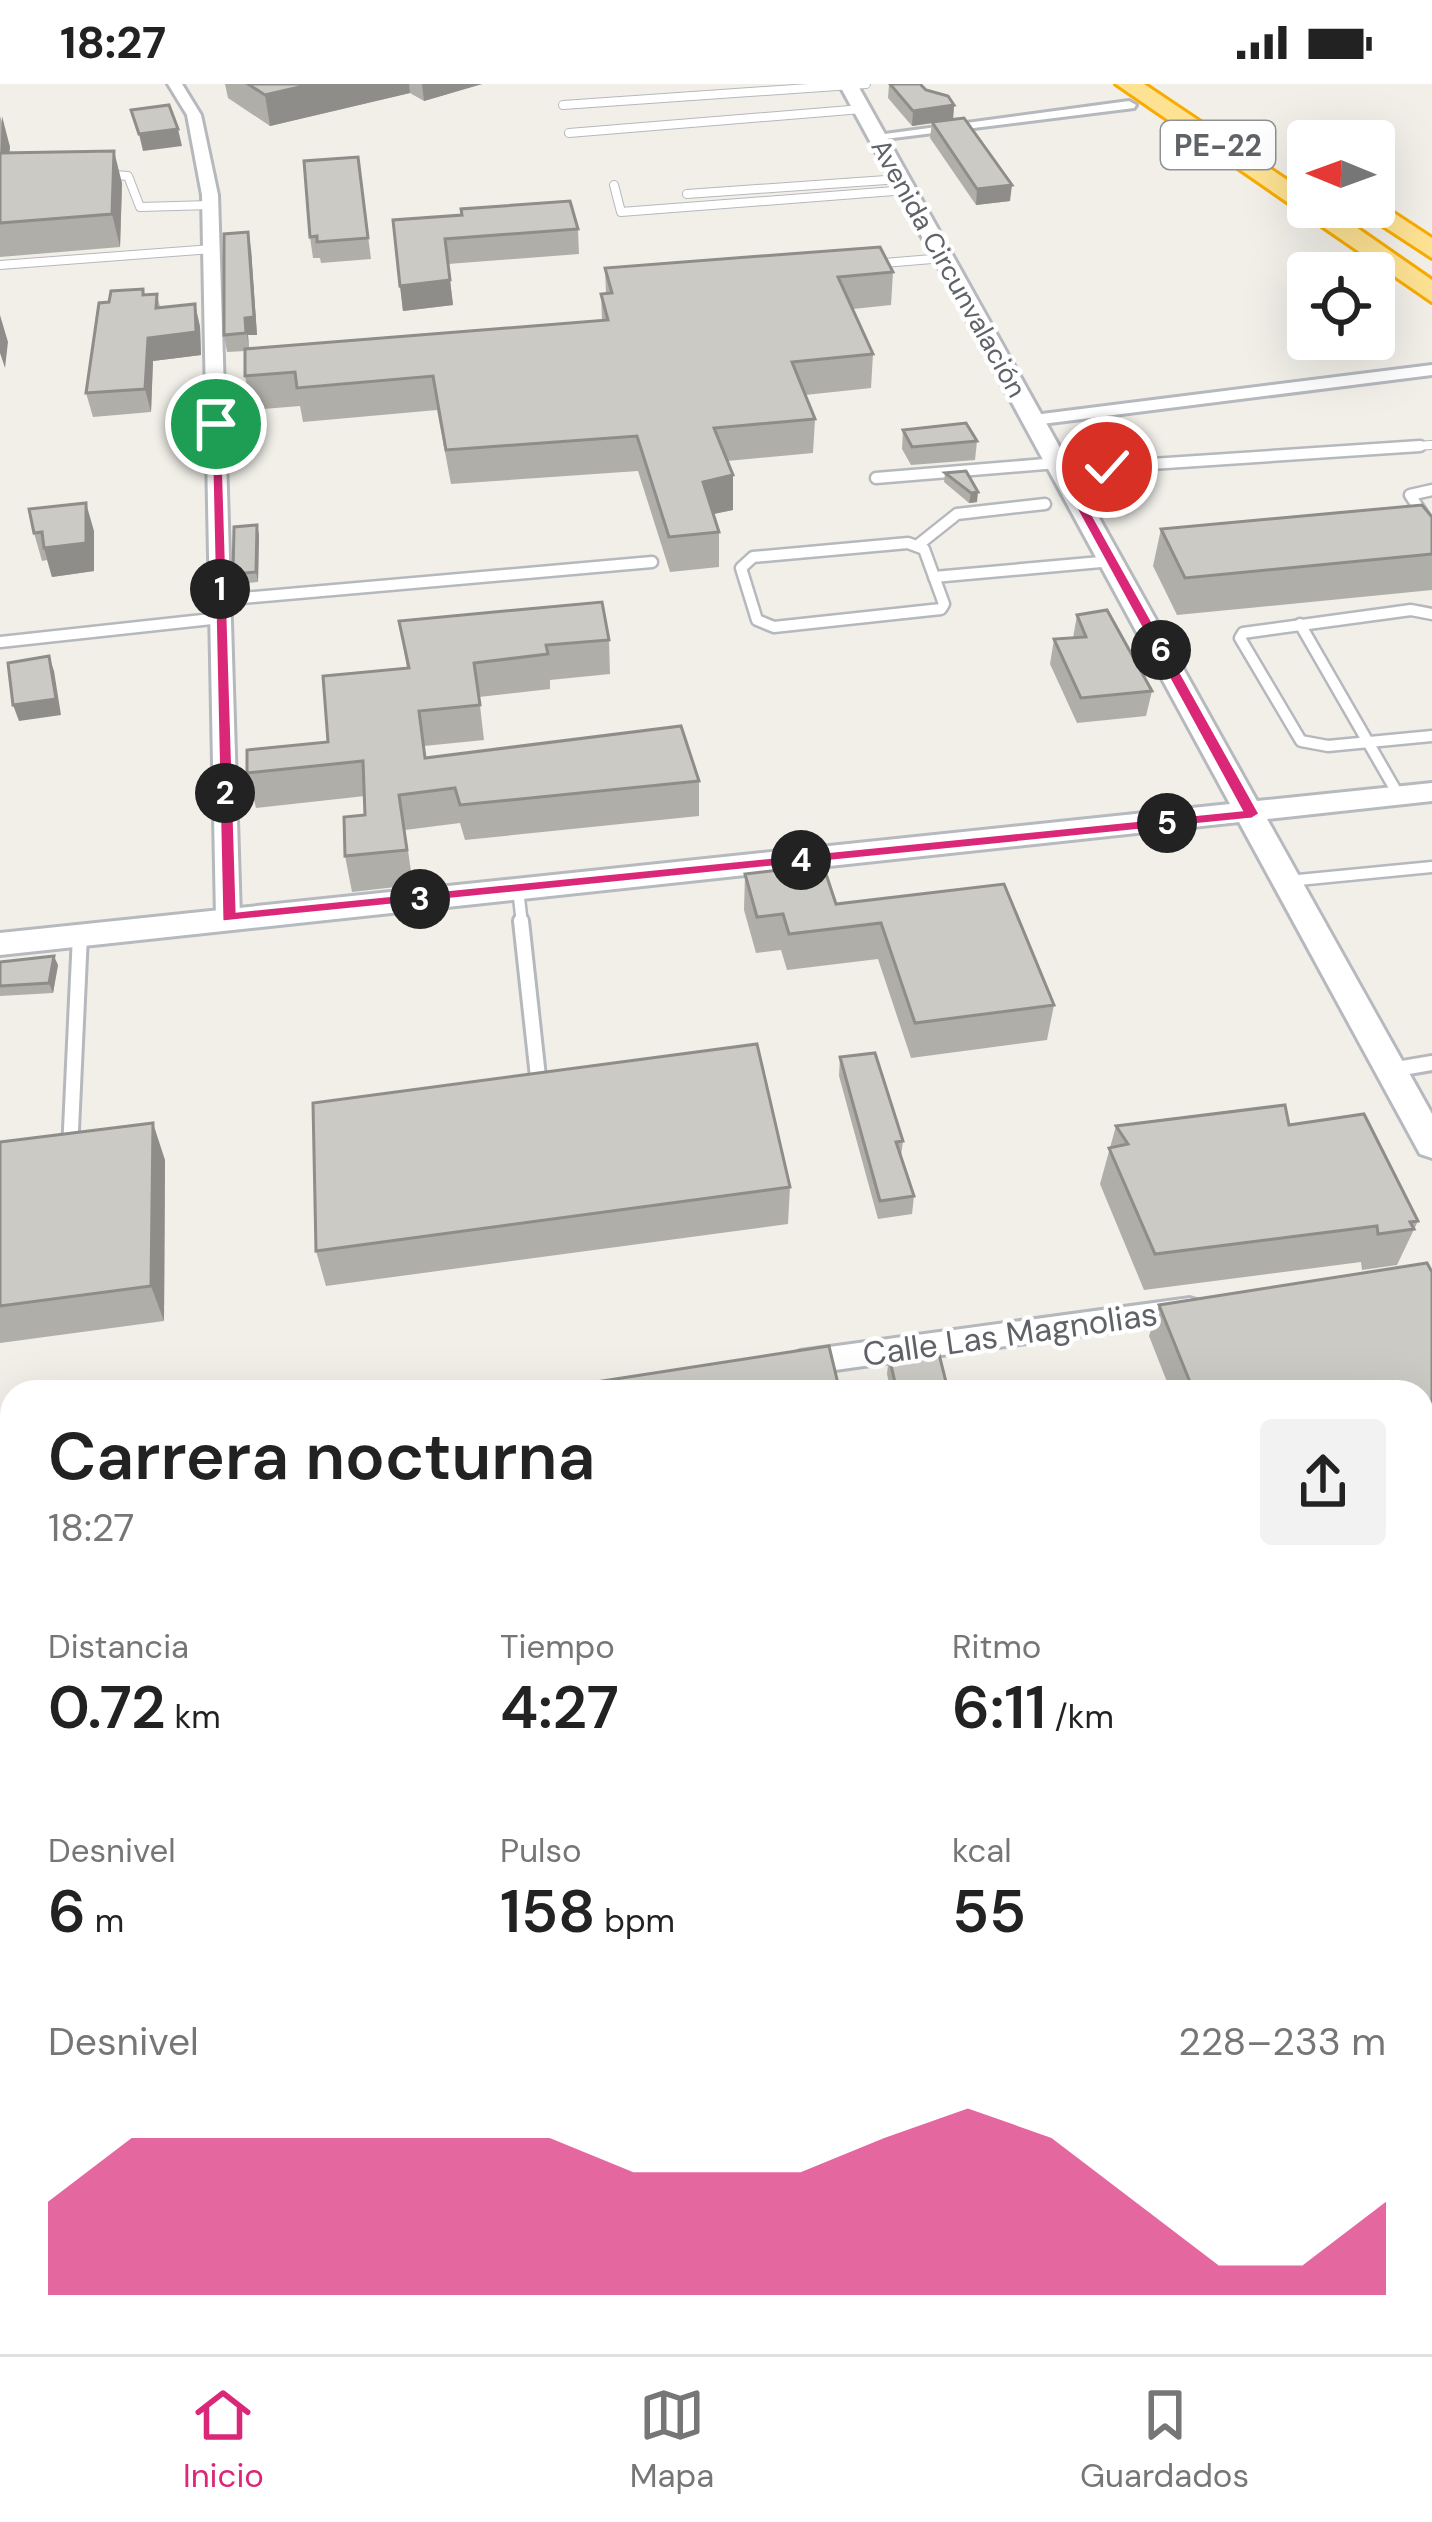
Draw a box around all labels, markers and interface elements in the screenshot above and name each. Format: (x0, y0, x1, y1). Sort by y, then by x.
text: 18:27 (60, 13, 166, 72)
north arrow (1287, 120, 1395, 228)
map controls (1287, 120, 1395, 360)
road number: PE-22 (1161, 121, 1275, 169)
street label: Avenida Circunvalación (863, 133, 1035, 403)
button: locate (1287, 252, 1395, 360)
pin (165, 373, 267, 475)
icon: arrive (183, 391, 249, 457)
pin (1056, 416, 1158, 518)
icon: check (1074, 434, 1140, 500)
pin: 1 (190, 559, 250, 619)
text: 1 (214, 567, 226, 610)
pin: 6 (1131, 620, 1191, 680)
text: 6 (1151, 628, 1171, 671)
pin: 2 (195, 763, 255, 823)
text: 2 (215, 771, 235, 814)
pin: 5 (1137, 793, 1197, 853)
text: 5 (1157, 801, 1177, 844)
pin: 4 (771, 830, 831, 890)
text: 4 (790, 838, 812, 881)
pin: 3 (390, 869, 450, 929)
text: 3 (410, 877, 430, 920)
street label: Calle Las Magnolias (860, 1292, 1160, 1376)
text: Carrera nocturna (48, 1414, 595, 1499)
button: share (1260, 1419, 1386, 1545)
text: 18:27 (48, 1502, 134, 1553)
text: Distancia (48, 1625, 189, 1668)
text: Tiempo (500, 1625, 615, 1668)
text: Ritmo (952, 1625, 1041, 1668)
text: 0.72 (48, 1668, 166, 1747)
text: 4:27 (500, 1668, 619, 1747)
text: 6:11 (952, 1668, 1046, 1747)
text: km (166, 1695, 221, 1738)
text: /km (1046, 1695, 1114, 1738)
text: Desnivel (48, 1829, 176, 1872)
text: Pulso (500, 1829, 582, 1872)
text: kcal (952, 1829, 1012, 1872)
text: 6 (48, 1872, 86, 1951)
text: 158 (500, 1872, 595, 1951)
text: 55 (952, 1872, 1026, 1951)
text: m (86, 1899, 124, 1942)
text: bpm (595, 1899, 675, 1942)
text: Desnivel (48, 2016, 199, 2067)
text: 228–233 m (1178, 2016, 1386, 2067)
tab: Inicio (183, 2382, 264, 2497)
tab: Mapa (630, 2382, 714, 2497)
tab: Guardados (1080, 2382, 1249, 2497)

